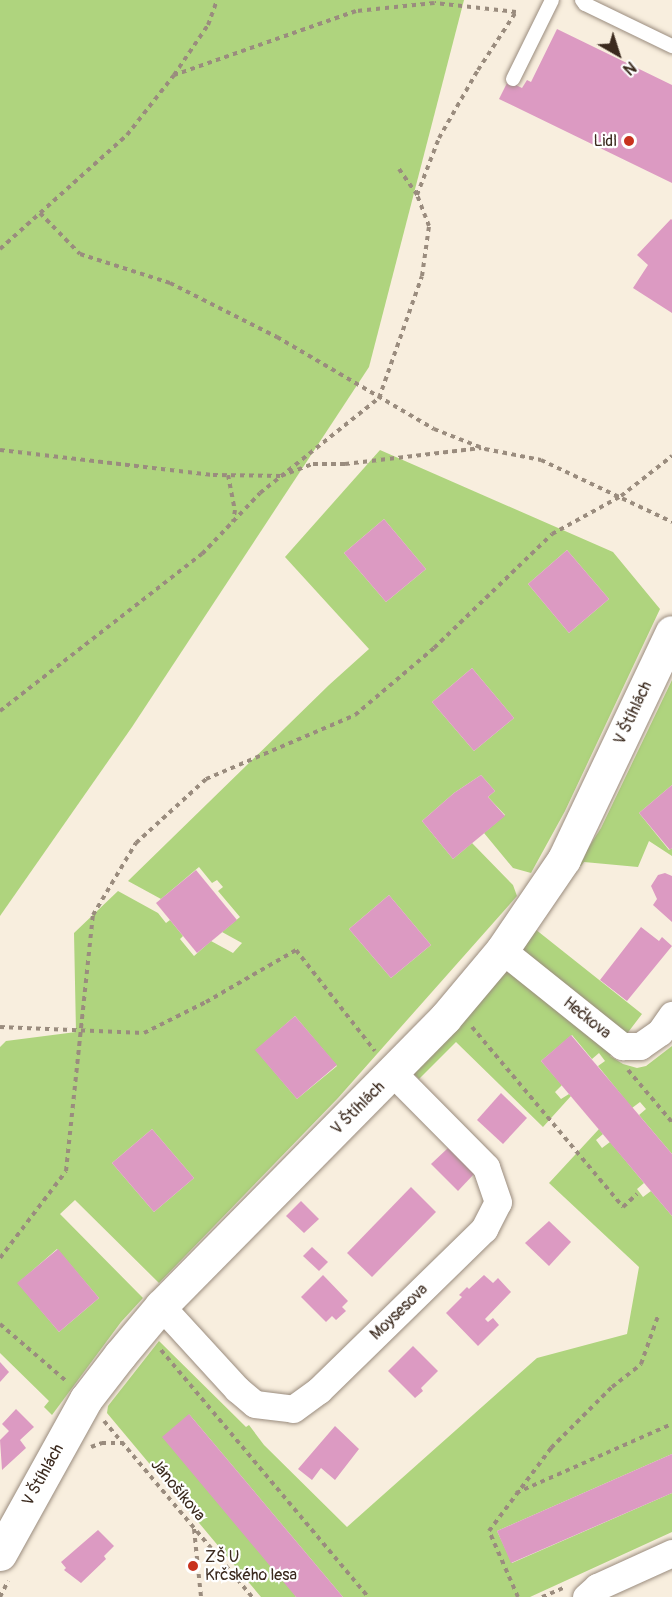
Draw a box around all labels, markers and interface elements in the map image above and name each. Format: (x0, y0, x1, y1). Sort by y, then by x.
north arrow (588, 24, 648, 84)
text: N (619, 57, 640, 79)
place label: Lidl (593, 131, 617, 151)
marker: Lidl (622, 134, 636, 148)
street label: V Štíhlách (610, 678, 656, 748)
street label: Hečkova (559, 993, 615, 1043)
street label: V Štíhlách (327, 1077, 389, 1139)
street label: Moysesova (366, 1280, 432, 1344)
street label: V Štíhlách (18, 1441, 68, 1509)
street label: Jánošíkova (147, 1455, 209, 1525)
place label: ZŠ U Krčského lesa (205, 1547, 297, 1585)
marker: ZŠ U Krčského lesa (186, 1559, 200, 1573)

